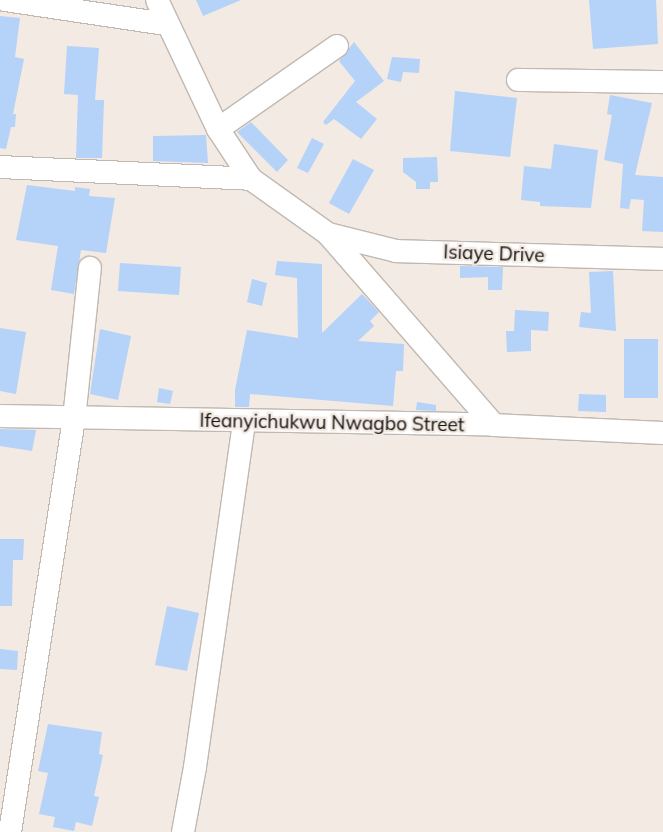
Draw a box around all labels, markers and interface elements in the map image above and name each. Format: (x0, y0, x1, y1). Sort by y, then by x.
street label: Isiaye Drive (443, 241, 545, 267)
street label: Ifeanyichukwu Nwagbo Street (199, 409, 465, 437)

